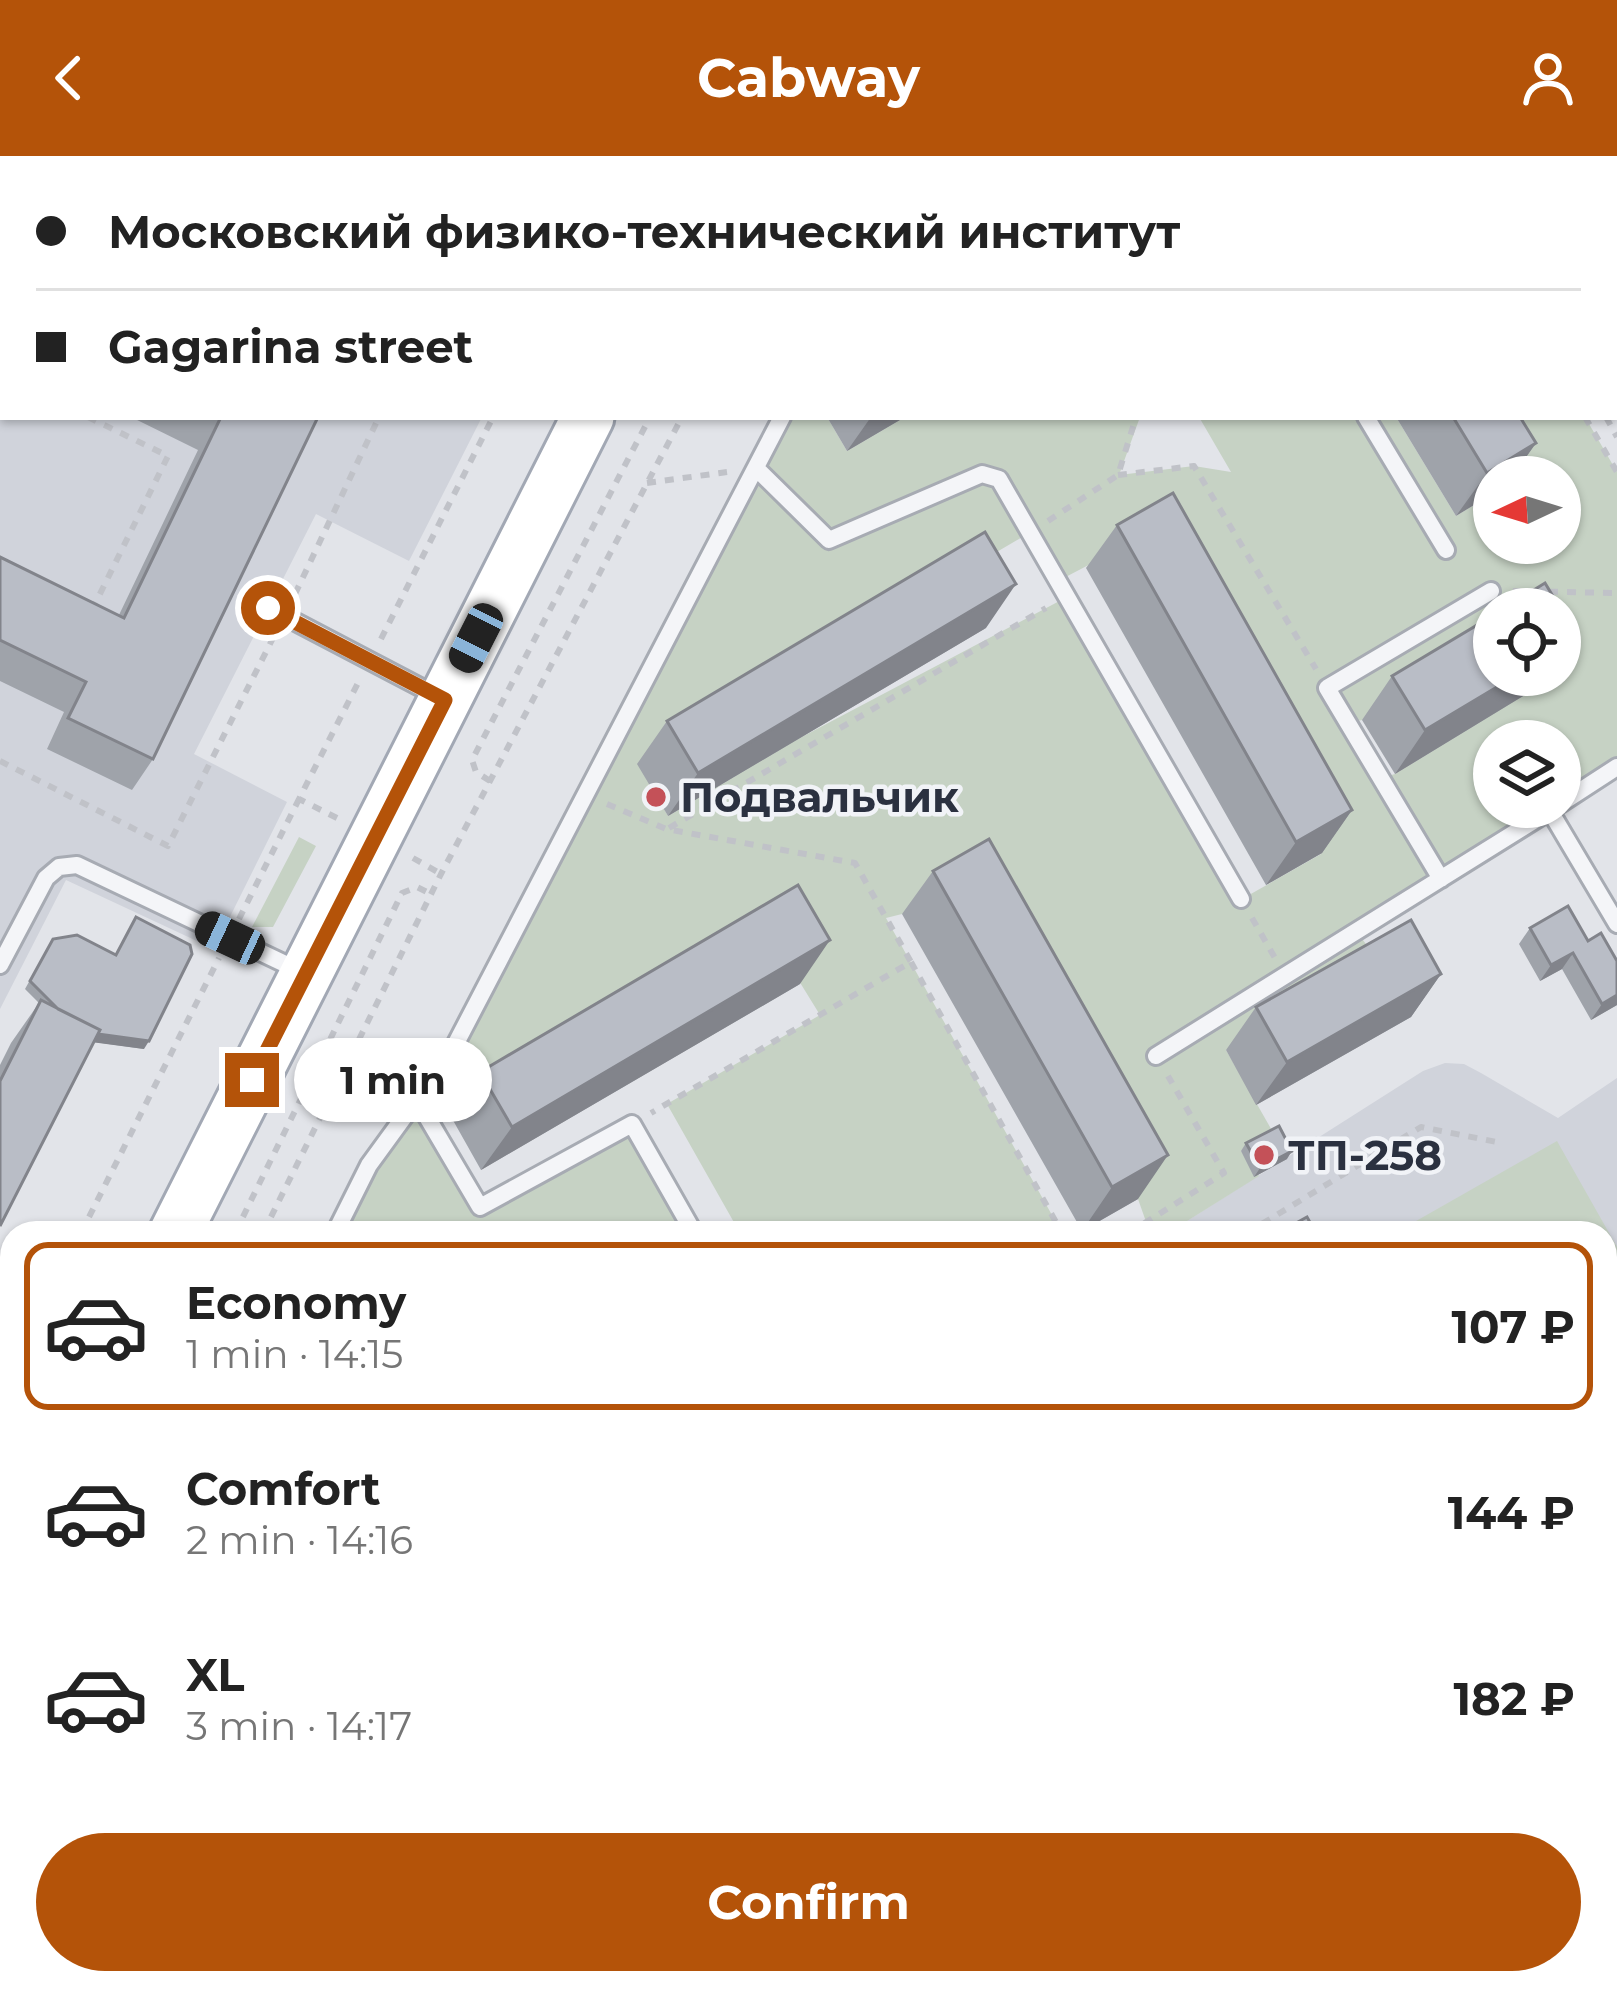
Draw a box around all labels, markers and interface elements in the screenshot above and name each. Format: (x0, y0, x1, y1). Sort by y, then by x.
icon: back (36, 45, 102, 111)
text: Cabway (697, 45, 920, 111)
icon: person (1515, 45, 1581, 111)
text: Московский физико-технический институт (108, 204, 1180, 259)
text: Gagarina street (108, 319, 473, 374)
north arrow (1473, 456, 1581, 564)
map controls (1473, 456, 1581, 828)
route start (241, 581, 295, 635)
button: locate (1473, 588, 1581, 696)
car (444, 598, 508, 678)
button: layers (1473, 720, 1581, 828)
place label: Подвальчик (680, 771, 959, 823)
marker: Подвальчик (643, 784, 669, 810)
car (190, 906, 270, 970)
callout: 1 min (294, 1038, 492, 1122)
route end (225, 1053, 279, 1107)
text: 1 min (340, 1056, 446, 1104)
place label: ТП-258 (1288, 1129, 1442, 1181)
marker: ТП-258 (1251, 1142, 1277, 1168)
icon: car (42, 1272, 150, 1380)
text: Economy (186, 1275, 406, 1330)
text: 107 ₽ (1451, 1299, 1575, 1354)
text: 1 min · 14:15 (186, 1330, 403, 1378)
icon: car (42, 1458, 150, 1566)
text: Comfort (186, 1461, 381, 1516)
text: 144 ₽ (1448, 1485, 1575, 1540)
text: 2 min · 14:16 (186, 1516, 413, 1564)
icon: car (42, 1644, 150, 1752)
text: XL (186, 1647, 244, 1702)
text: 182 ₽ (1453, 1671, 1575, 1726)
text: 3 min · 14:17 (186, 1702, 412, 1750)
button: Confirm (36, 1833, 1581, 1971)

